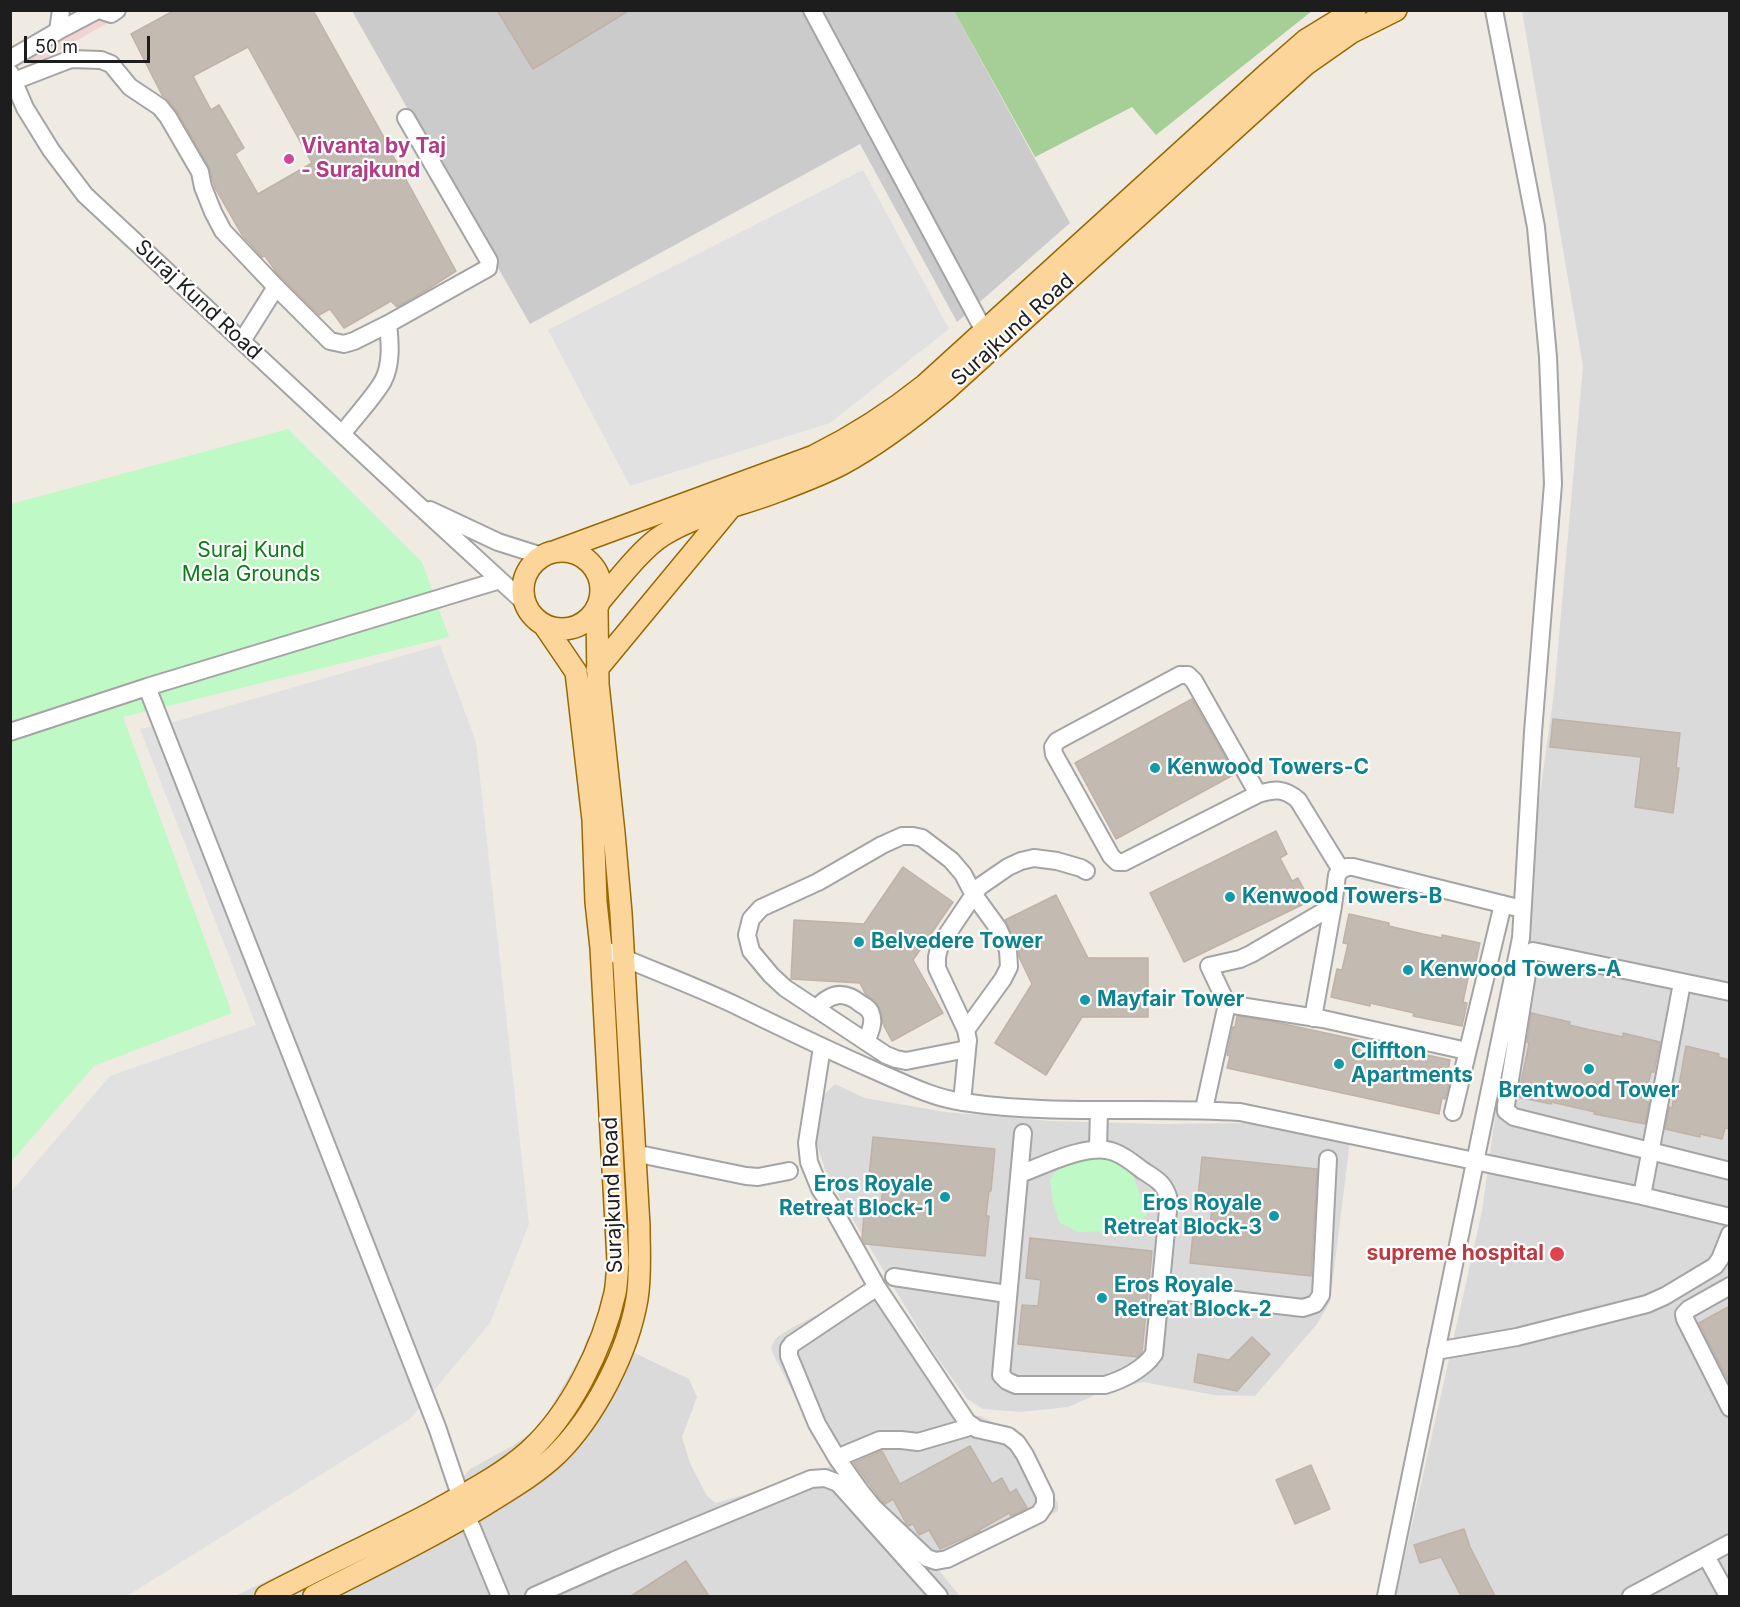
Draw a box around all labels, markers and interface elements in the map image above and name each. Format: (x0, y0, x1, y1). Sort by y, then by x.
scale bar (27, 24, 153, 62)
text: 50 m (35, 36, 78, 57)
place label: Vivanta by Taj - Surajkund (301, 134, 446, 184)
marker: Vivanta by Taj - Surajkund (282, 152, 296, 166)
street label: Suraj Kund Road (129, 235, 267, 365)
street label: Surajkund Road (946, 268, 1080, 392)
park label: Suraj Kund Mela Grounds (182, 538, 320, 588)
place label: Kenwood Towers-C (1167, 755, 1369, 781)
marker: Kenwood Towers-C (1148, 761, 1162, 775)
place label: Kenwood Towers-B (1242, 884, 1442, 910)
marker: Kenwood Towers-B (1223, 890, 1237, 904)
place label: Belvedere Tower (871, 929, 1043, 955)
marker: Belvedere Tower (852, 935, 866, 949)
place label: Kenwood Towers-A (1420, 957, 1622, 983)
marker: Kenwood Towers-A (1401, 963, 1415, 977)
place label: Mayfair Tower (1097, 987, 1244, 1013)
marker: Mayfair Tower (1078, 993, 1092, 1007)
place label: Cliffton Apartments (1351, 1039, 1473, 1089)
marker: Cliffton Apartments (1332, 1057, 1346, 1071)
marker: Brentwood Tower (1582, 1062, 1596, 1076)
place label: Brentwood Tower (1499, 1078, 1679, 1104)
street label: Surajkund Road (598, 1116, 628, 1274)
place label: Eros Royale Retreat Block-1 (779, 1172, 933, 1222)
marker: Eros Royale Retreat Block-1 (938, 1190, 952, 1204)
place label: Eros Royale Retreat Block-3 (1104, 1191, 1262, 1241)
marker: Eros Royale Retreat Block-3 (1267, 1209, 1281, 1223)
place label: supreme hospital (1366, 1241, 1544, 1267)
marker: supreme hospital (1548, 1245, 1566, 1263)
place label: Eros Royale Retreat Block-2 (1114, 1273, 1272, 1323)
marker: Eros Royale Retreat Block-2 (1095, 1291, 1109, 1305)

